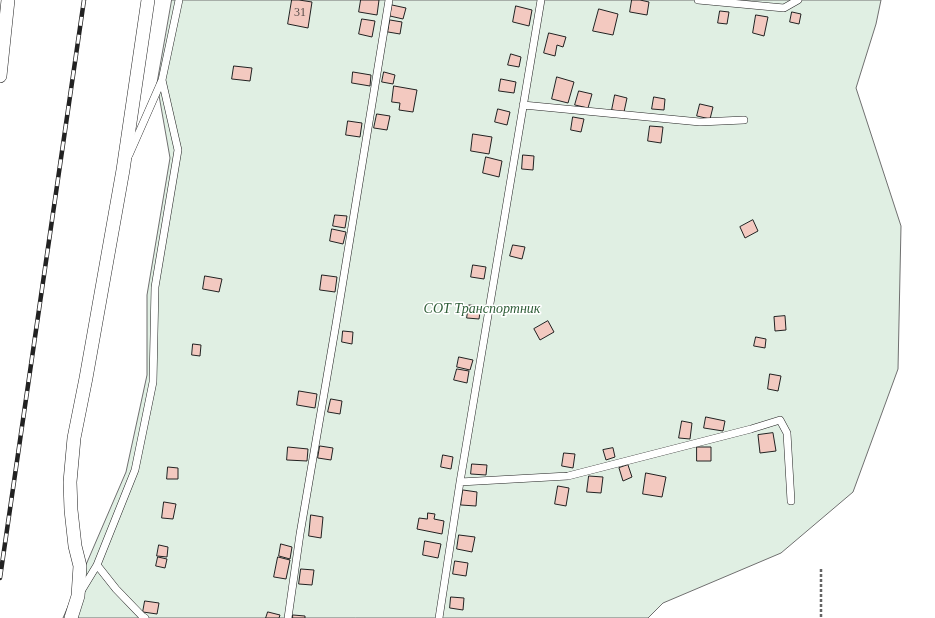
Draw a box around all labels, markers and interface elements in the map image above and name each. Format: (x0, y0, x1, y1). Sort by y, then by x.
house number: 31 (294, 6, 306, 20)
park label: СОТ Транспортник (424, 301, 540, 317)

